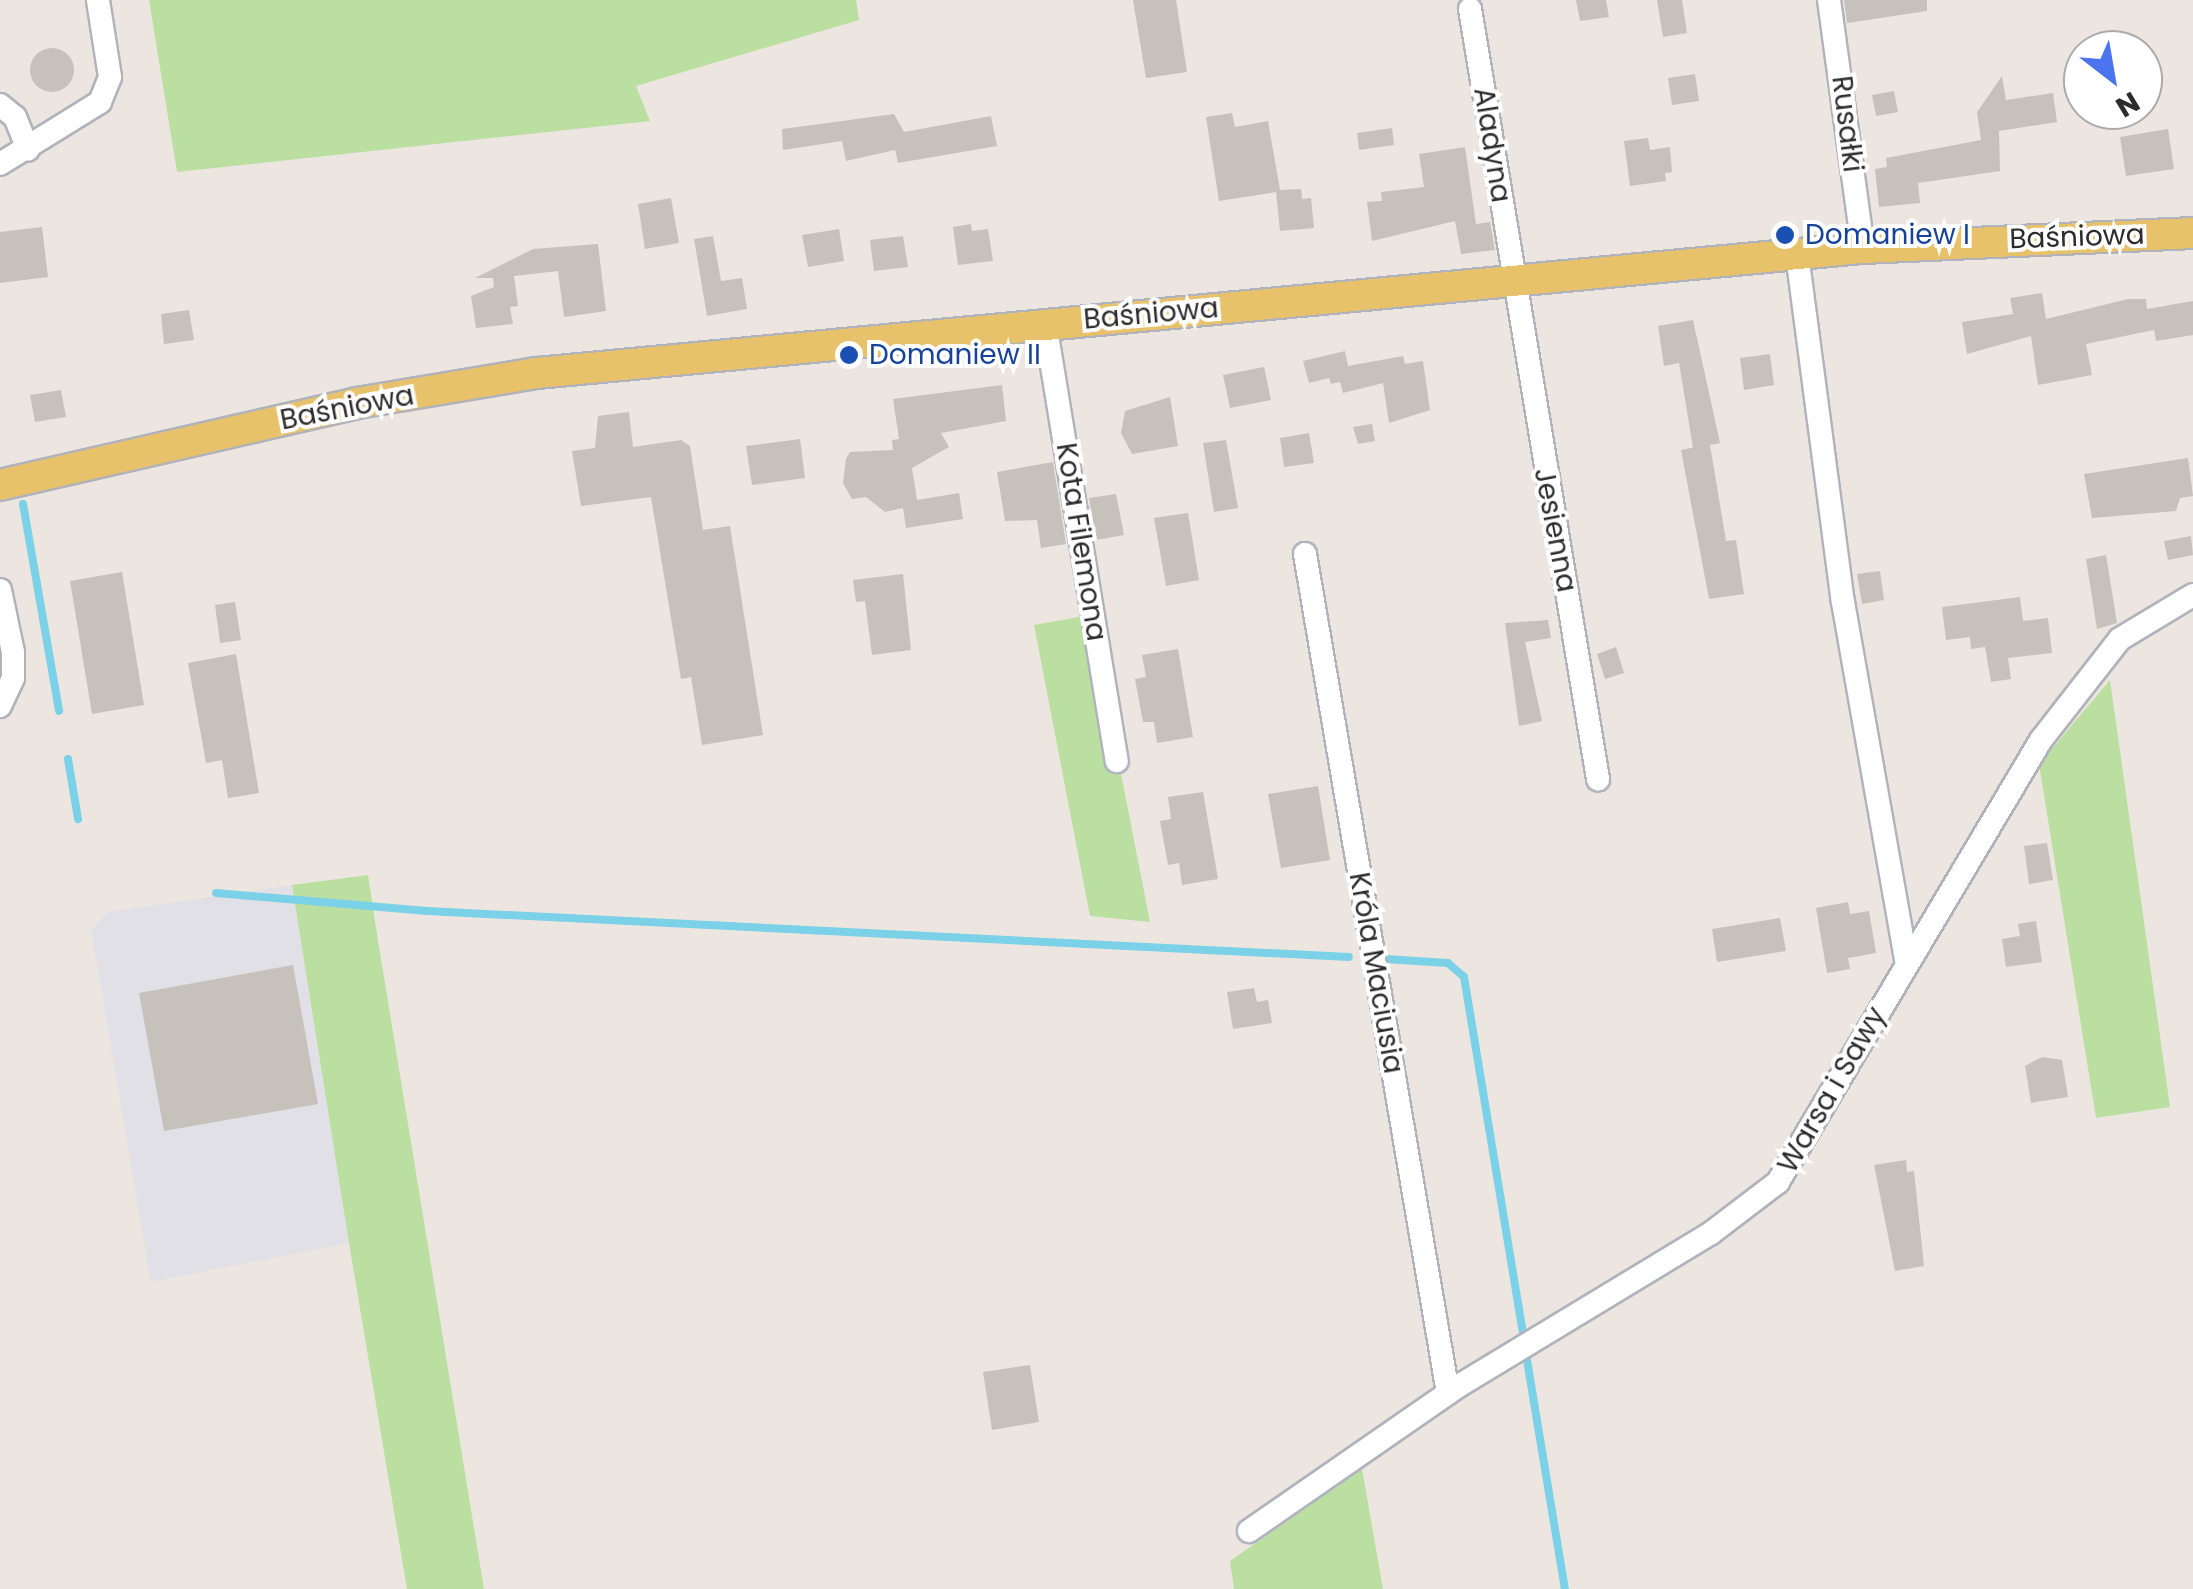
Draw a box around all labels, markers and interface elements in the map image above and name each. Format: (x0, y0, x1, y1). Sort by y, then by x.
north arrow (2063, 30, 2163, 130)
street label: Rusałki (1824, 74, 1870, 174)
text: N (2109, 82, 2147, 127)
street label: Aladyna (1466, 85, 1518, 205)
place label: Domaniew I (1805, 218, 1970, 252)
street label: Baśniowa (2009, 218, 2145, 256)
marker: Domaniew I (1774, 224, 1796, 246)
street label: Baśniowa (1082, 291, 1220, 337)
place label: Domaniew II (869, 338, 1041, 372)
marker: Domaniew II (838, 344, 860, 366)
street label: Baśniowa (277, 379, 417, 437)
street label: Kota Filemona (1049, 441, 1113, 643)
street label: Jesienna (1527, 465, 1583, 595)
street label: Króla Maciusia (1342, 870, 1410, 1076)
street label: Warsa i Sawy (1771, 1001, 1893, 1179)

